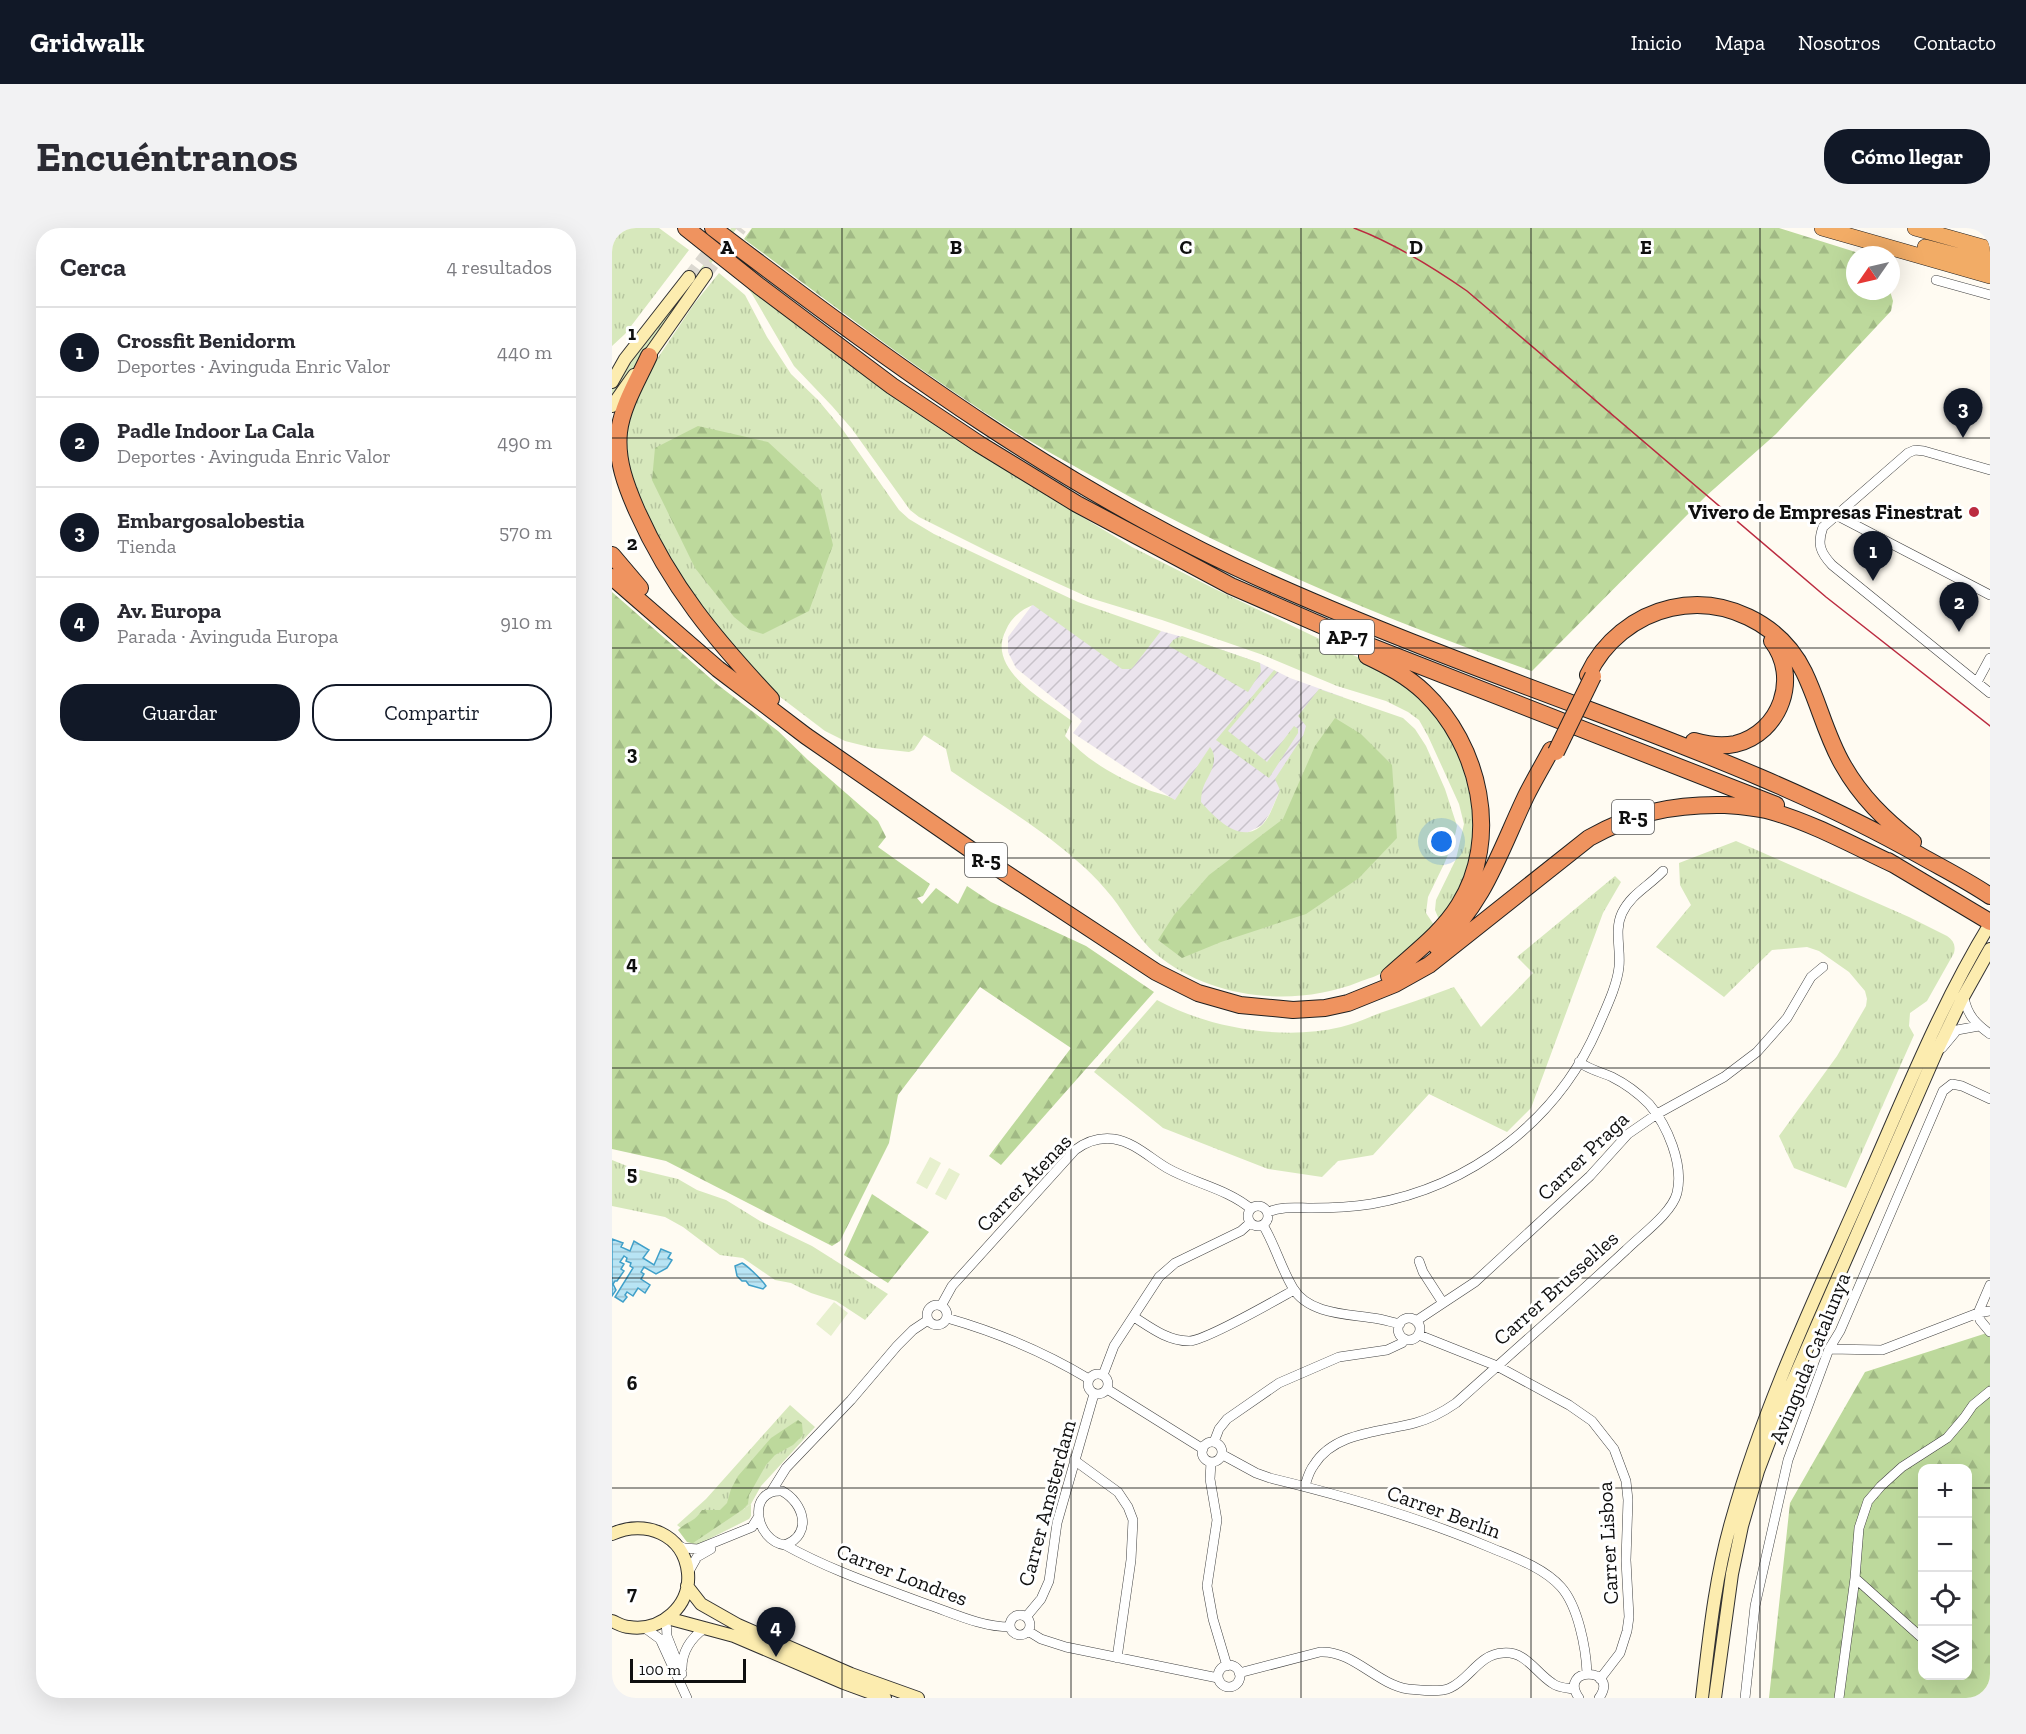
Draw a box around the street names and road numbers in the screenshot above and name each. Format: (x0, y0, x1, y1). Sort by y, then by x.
road number: AP-7 (1320, 620, 1374, 654)
road number: R-5 (1612, 800, 1654, 834)
road number: R-5 (965, 843, 1007, 877)
street label: Carrer Praga (1532, 1106, 1633, 1205)
street label: Carrer Atenas (971, 1129, 1076, 1237)
street label: Carrer Brussel·les (1488, 1225, 1623, 1350)
street label: Avinguda Catalunya (1764, 1269, 1855, 1447)
street label: Carrer Amsterdam (1012, 1417, 1081, 1589)
street label: Carrer Berlín (1384, 1479, 1504, 1544)
street label: Carrer Lisboa (1592, 1481, 1623, 1605)
street label: Carrer Londres (833, 1538, 971, 1611)

